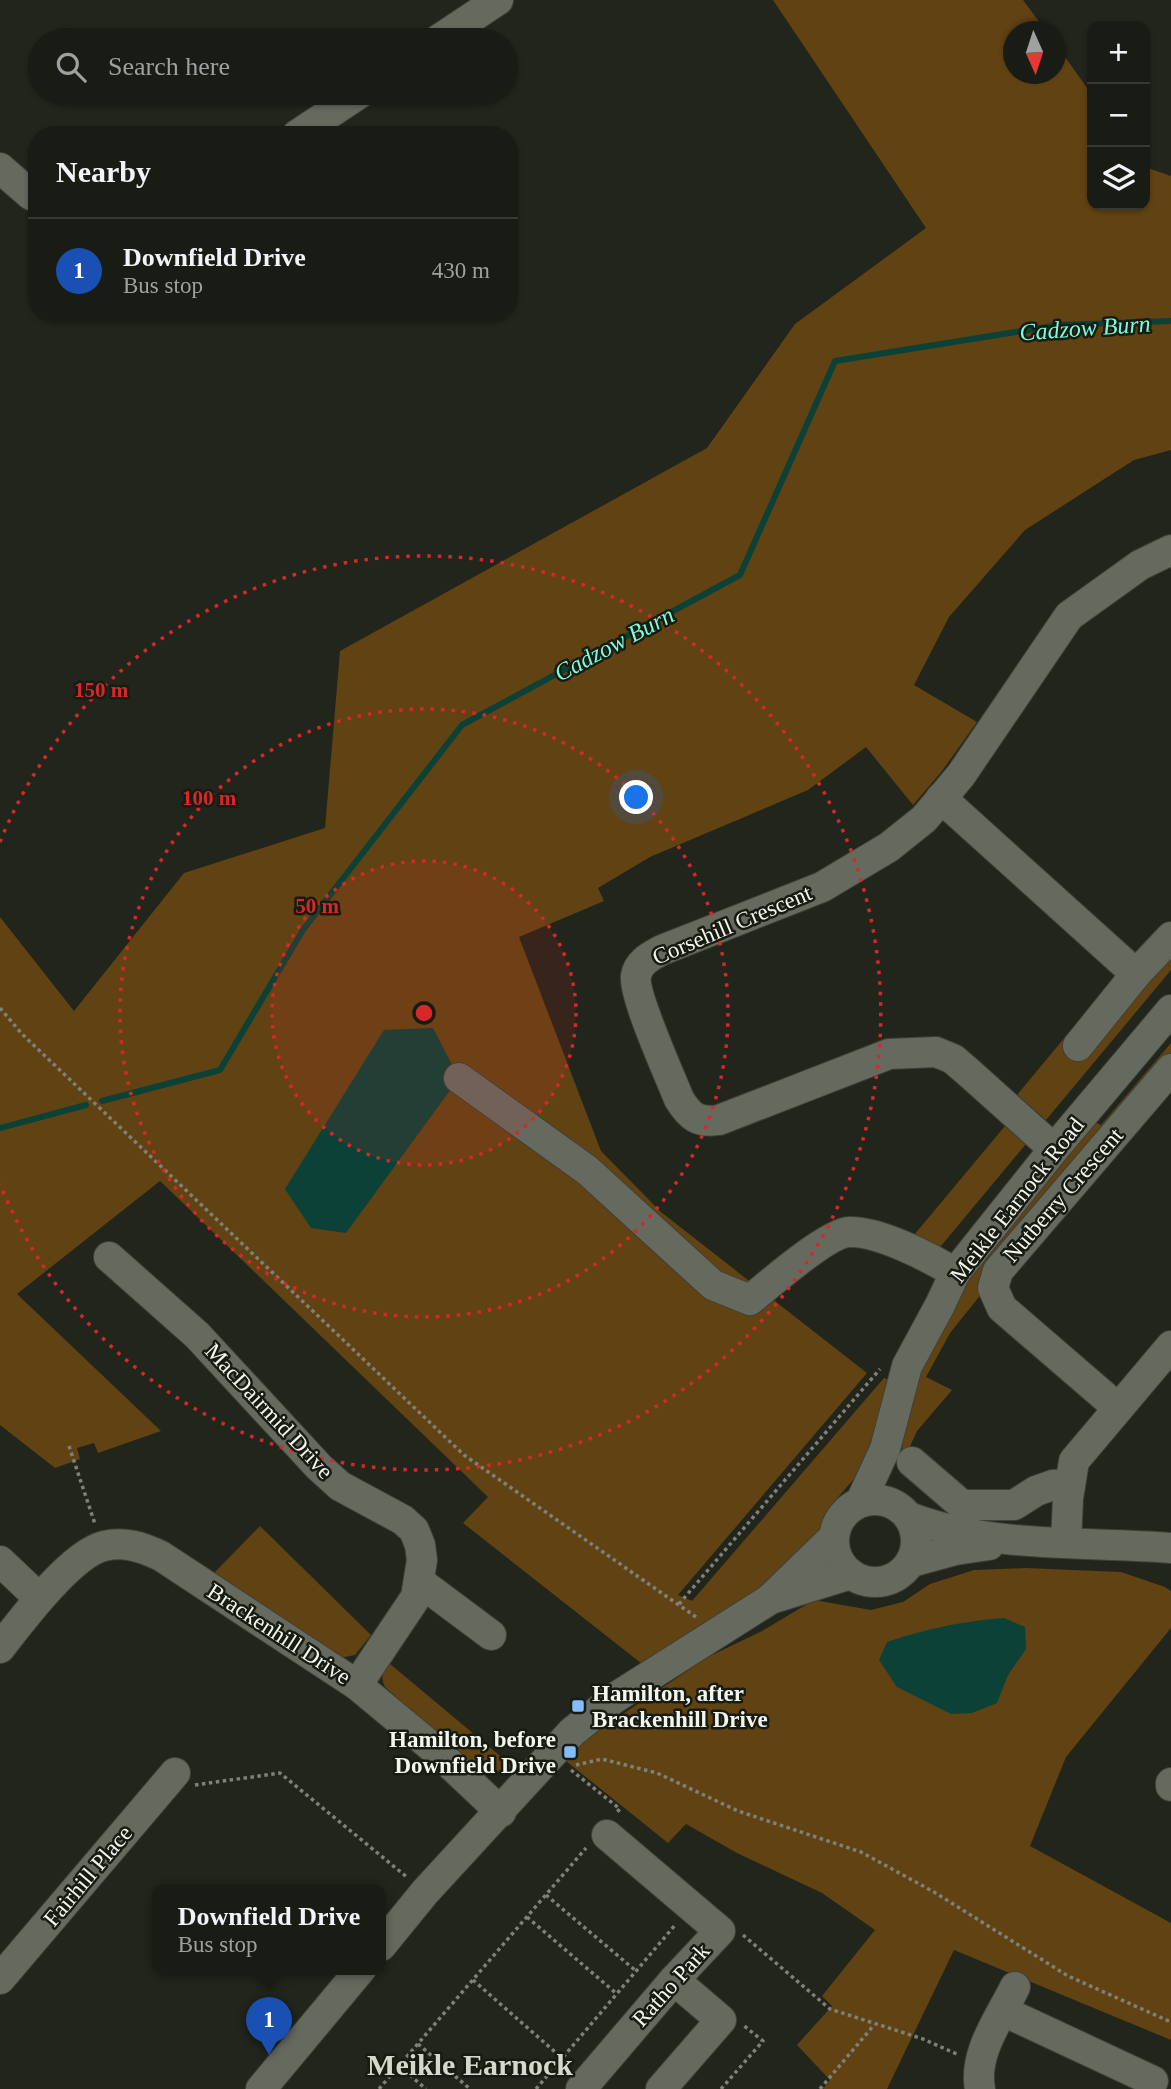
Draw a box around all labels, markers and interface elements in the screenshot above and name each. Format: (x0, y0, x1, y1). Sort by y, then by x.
north arrow (1003, 21, 1066, 84)
map controls (1087, 21, 1150, 210)
button: + (1087, 21, 1150, 84)
search box (28, 28, 518, 105)
icon: search (52, 48, 90, 86)
text: Search here (108, 52, 230, 81)
button: − (1087, 84, 1150, 147)
button: layers (1087, 147, 1150, 210)
text: Nearby (56, 155, 151, 188)
text: Downfield Drive (123, 243, 306, 272)
text: 1 (73, 258, 85, 283)
text: 430 m (432, 258, 490, 283)
text: Bus stop (123, 273, 203, 298)
water label: Cadzow Burn (1019, 310, 1151, 346)
water label: Cadzow Burn (550, 602, 678, 686)
text: 150 m (74, 678, 129, 702)
your location (619, 780, 653, 814)
text: 100 m (182, 786, 237, 810)
street label: Corsehill Crescent (649, 880, 816, 970)
text: 50 m (295, 894, 339, 918)
centre of rings (412, 1001, 436, 1025)
street label: Meikle Earnock Road (945, 1112, 1089, 1287)
street label: Nutberry Crescent (998, 1122, 1128, 1267)
street label: MacDairmid Drive (200, 1338, 338, 1484)
street label: Brackenhill Drive (203, 1578, 355, 1690)
place label: Hamilton, after Brackenhill Drive (592, 1681, 768, 1732)
marker: Hamilton, after Brackenhill Drive (570, 1698, 586, 1714)
place label: Hamilton, before Downfield Drive (389, 1727, 556, 1778)
marker: Hamilton, before Downfield Drive (562, 1744, 578, 1760)
street label: Fairhill Place (39, 1821, 137, 1931)
popup (152, 1884, 386, 1975)
text: Downfield Drive (178, 1902, 360, 1931)
text: Bus stop (178, 1932, 258, 1957)
street label: Ratho Park (627, 1938, 715, 2032)
pin: 1 (246, 1997, 292, 2055)
district label: Meikle Earnock (367, 2048, 573, 2081)

